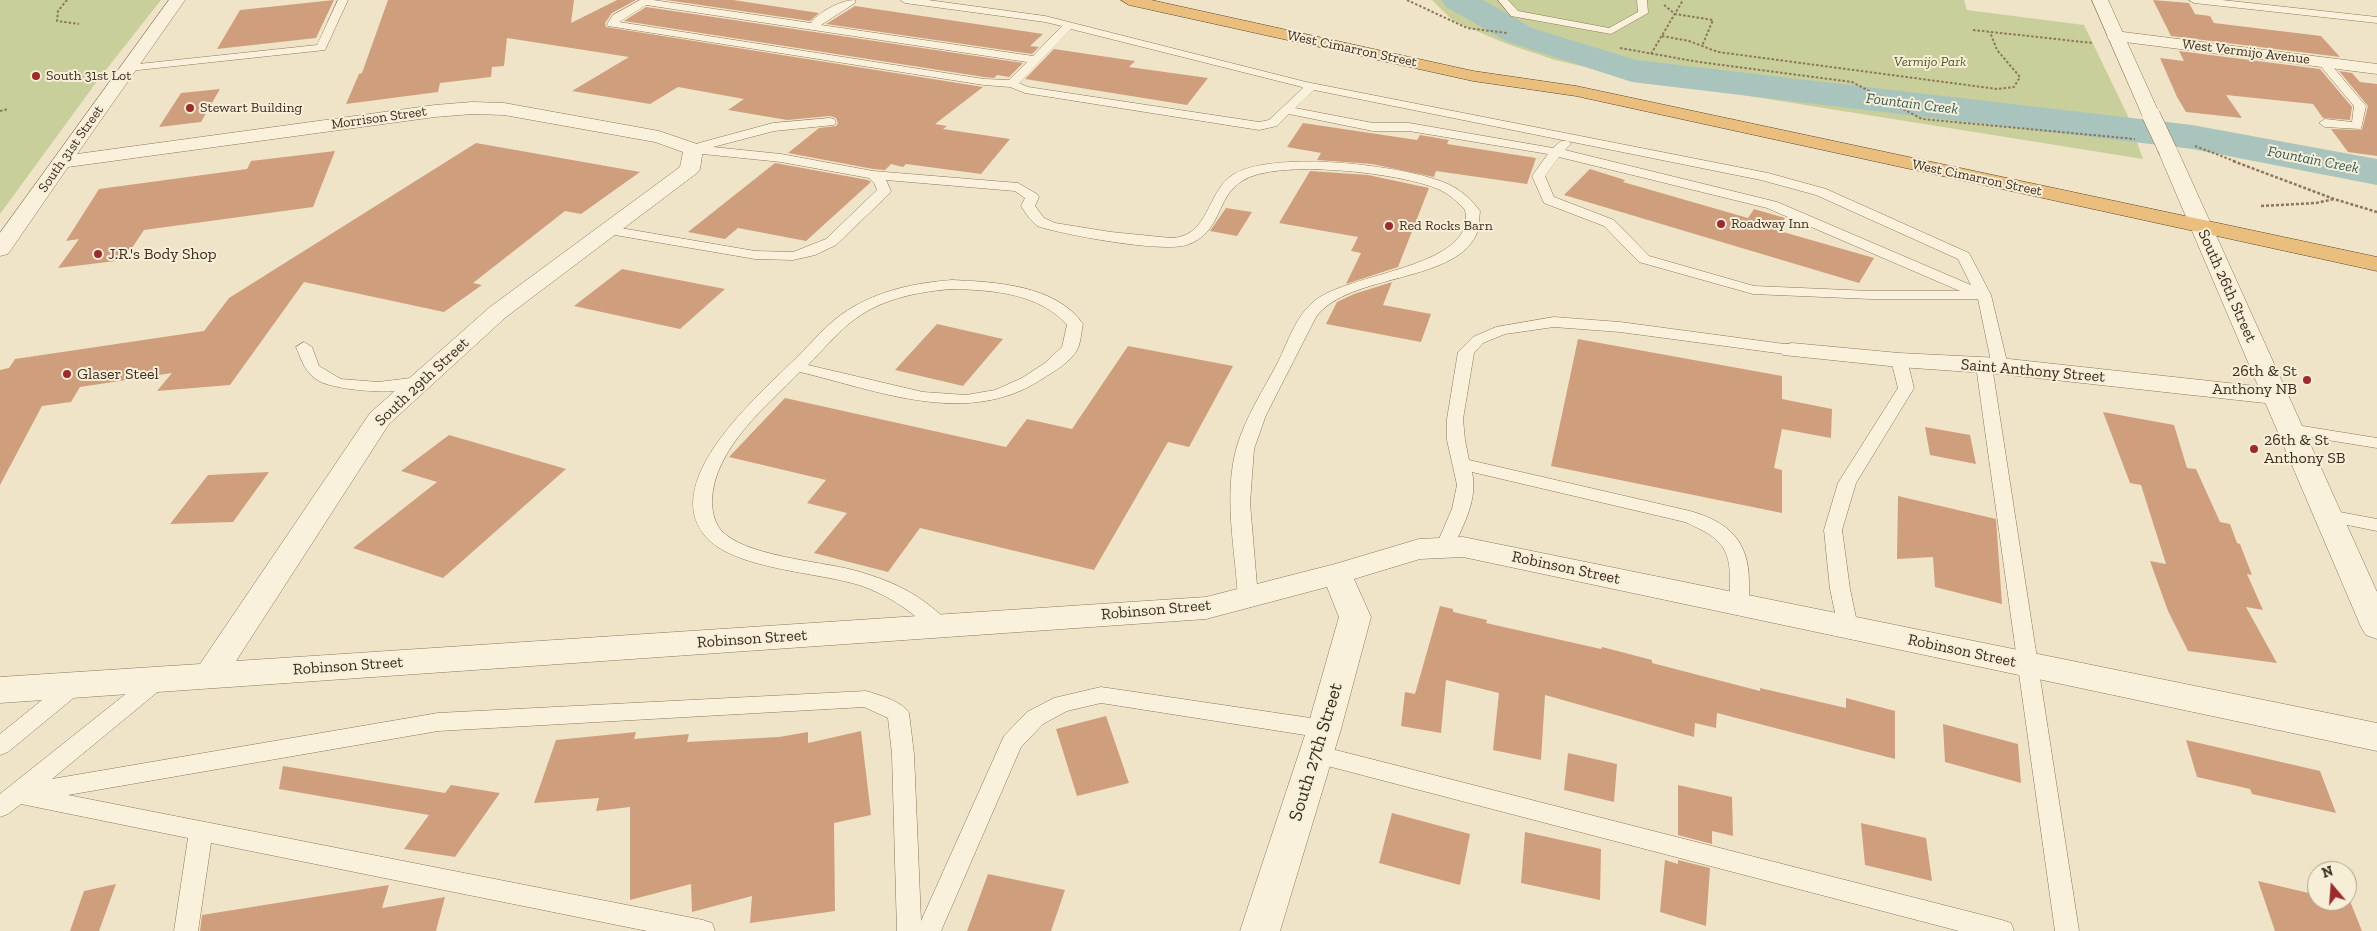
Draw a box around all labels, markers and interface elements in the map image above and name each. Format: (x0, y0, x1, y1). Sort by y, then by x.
street label: West Cimarron Street (1286, 27, 1418, 71)
street label: West Vermijo Avenue (2181, 36, 2311, 68)
park label: Vermijo Park (1894, 54, 1966, 70)
place label: South 31st Lot (46, 68, 131, 84)
marker: South 31st Lot (30, 70, 42, 82)
water label: Fountain Creek (1865, 89, 1959, 119)
place label: Stewart Building (200, 100, 302, 116)
street label: South 31st Street (35, 102, 107, 196)
marker: Stewart Building (184, 102, 196, 114)
street label: Morrison Street (330, 103, 428, 133)
water label: Fountain Creek (2266, 142, 2360, 178)
street label: West Cimarron Street (1911, 156, 2043, 200)
place label: Roadway Inn (1731, 216, 1809, 232)
place label: Red Rocks Barn (1399, 218, 1493, 234)
marker: Roadway Inn (1715, 218, 1727, 230)
marker: Red Rocks Barn (1383, 220, 1395, 232)
street label: South 26th Street (2193, 227, 2261, 345)
place label: J.R.'s Body Shop (108, 244, 216, 264)
marker: J.R.'s Body Shop (92, 248, 104, 260)
street label: South 29th Street (371, 333, 473, 431)
street label: Saint Anthony Street (1960, 355, 2106, 387)
place label: 26th & St Anthony NB (2212, 361, 2297, 399)
place label: Glaser Steel (77, 364, 159, 384)
marker: Glaser Steel (61, 368, 73, 380)
marker: 26th & St Anthony NB (2301, 374, 2313, 386)
place label: 26th & St Anthony SB (2264, 430, 2345, 468)
marker: 26th & St Anthony SB (2248, 443, 2260, 455)
street label: Robinson Street (1510, 547, 1622, 589)
street label: Robinson Street (1100, 596, 1212, 624)
street label: Robinson Street (696, 626, 808, 652)
street label: Robinson Street (1906, 630, 2018, 672)
street label: Robinson Street (292, 653, 404, 679)
street label: South 27th Street (1284, 680, 1348, 824)
north arrow (2307, 861, 2357, 911)
text: N (2320, 862, 2335, 882)

